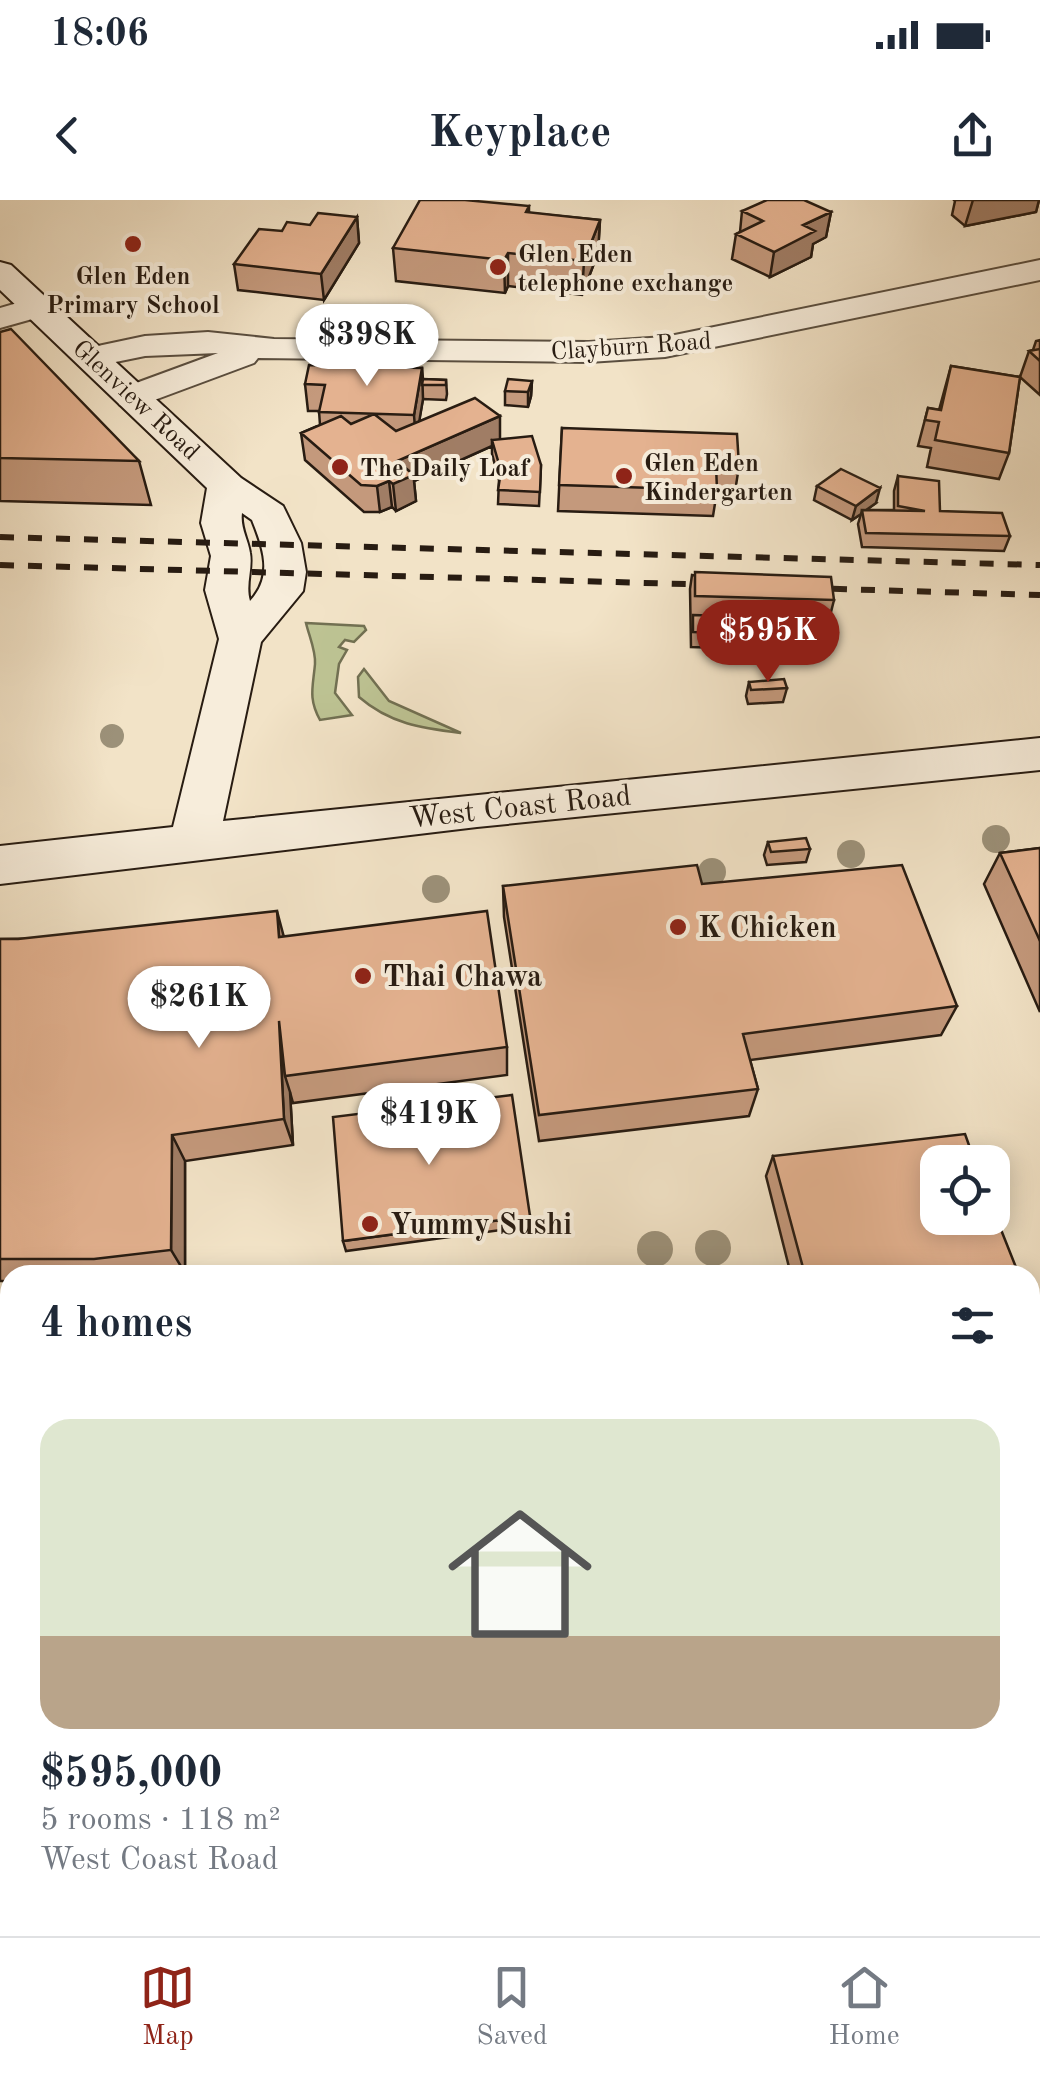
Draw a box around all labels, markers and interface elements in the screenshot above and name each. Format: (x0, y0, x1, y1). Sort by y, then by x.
text: 18:06 (50, 16, 149, 54)
icon: back (40, 108, 95, 163)
icon: share (945, 108, 1000, 163)
text: Keyplace (429, 112, 611, 157)
marker: Glen Eden Primary School (122, 233, 144, 255)
place label: Glen Eden telephone exchange (518, 243, 733, 297)
marker: Glen Eden telephone exchange (487, 256, 509, 278)
place label: Glen Eden Primary School (46, 265, 220, 319)
pin: $398K (297, 304, 437, 389)
text: $398K (318, 320, 416, 352)
street label: Clayburn Road (550, 329, 713, 366)
street label: Glenview Road (67, 336, 204, 466)
place label: Glen Eden Kindergarten (644, 452, 793, 506)
marker: The Daily Loaf (329, 456, 351, 478)
place label: The Daily Loaf (360, 457, 531, 482)
marker: Glen Eden Kindergarten (613, 465, 635, 487)
pin: $595K (698, 600, 838, 685)
text: $595K (719, 616, 817, 648)
street label: West Coast Road (408, 781, 633, 835)
place label: K Chicken (698, 914, 837, 944)
marker: K Chicken (667, 916, 689, 938)
place label: Thai Chawa (383, 963, 542, 993)
marker: Thai Chawa (352, 965, 374, 987)
pin: $261K (129, 966, 269, 1051)
text: $261K (150, 982, 248, 1014)
pin: $419K (359, 1083, 499, 1168)
text: $419K (380, 1099, 478, 1131)
map controls (920, 1145, 1010, 1235)
button: locate (920, 1145, 1010, 1235)
place label: Yummy Sushi (390, 1211, 572, 1241)
marker: Yummy Sushi (359, 1213, 381, 1235)
icon: filters (945, 1298, 1000, 1353)
text: 4 homes (40, 1304, 192, 1346)
icon: home (430, 1484, 610, 1664)
text: $595,000 (40, 1754, 222, 1796)
text: 5 rooms · 118 m² (40, 1805, 281, 1837)
text: West Coast Road (40, 1845, 278, 1877)
tab: Map (140, 1960, 195, 2055)
tab: Saved (476, 1960, 548, 2055)
tab: Home (828, 1960, 900, 2055)

